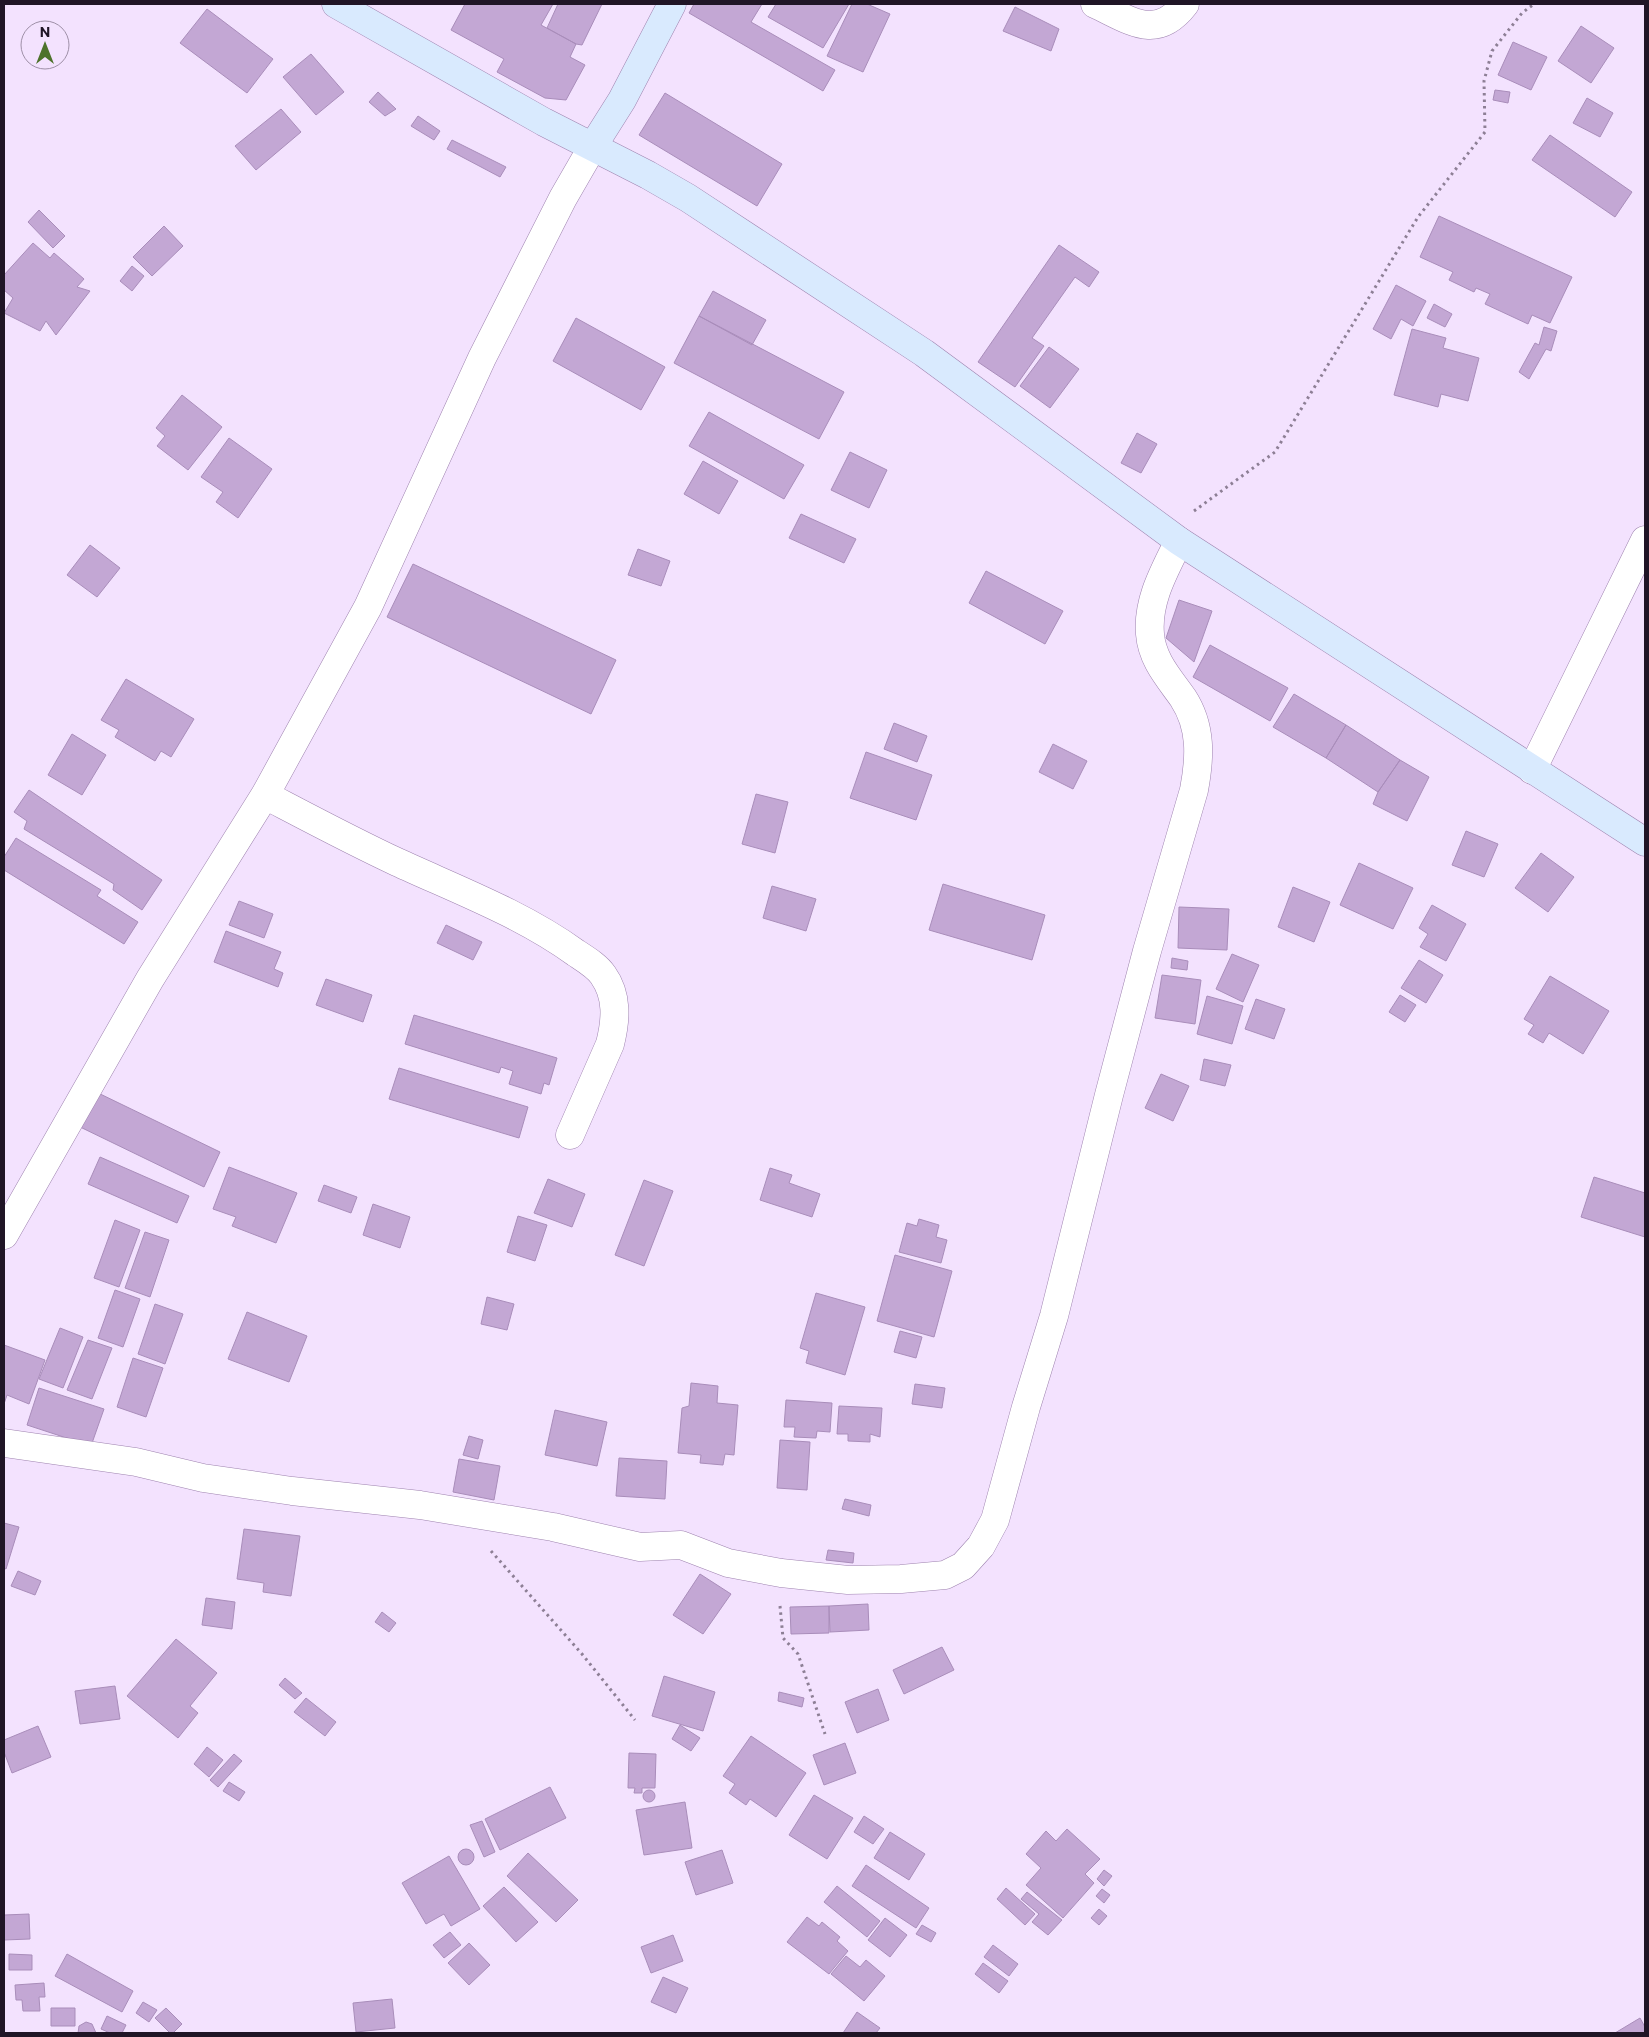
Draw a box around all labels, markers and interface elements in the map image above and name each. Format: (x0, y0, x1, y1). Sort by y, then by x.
north arrow (20, 20, 70, 70)
text: N (40, 23, 50, 40)

